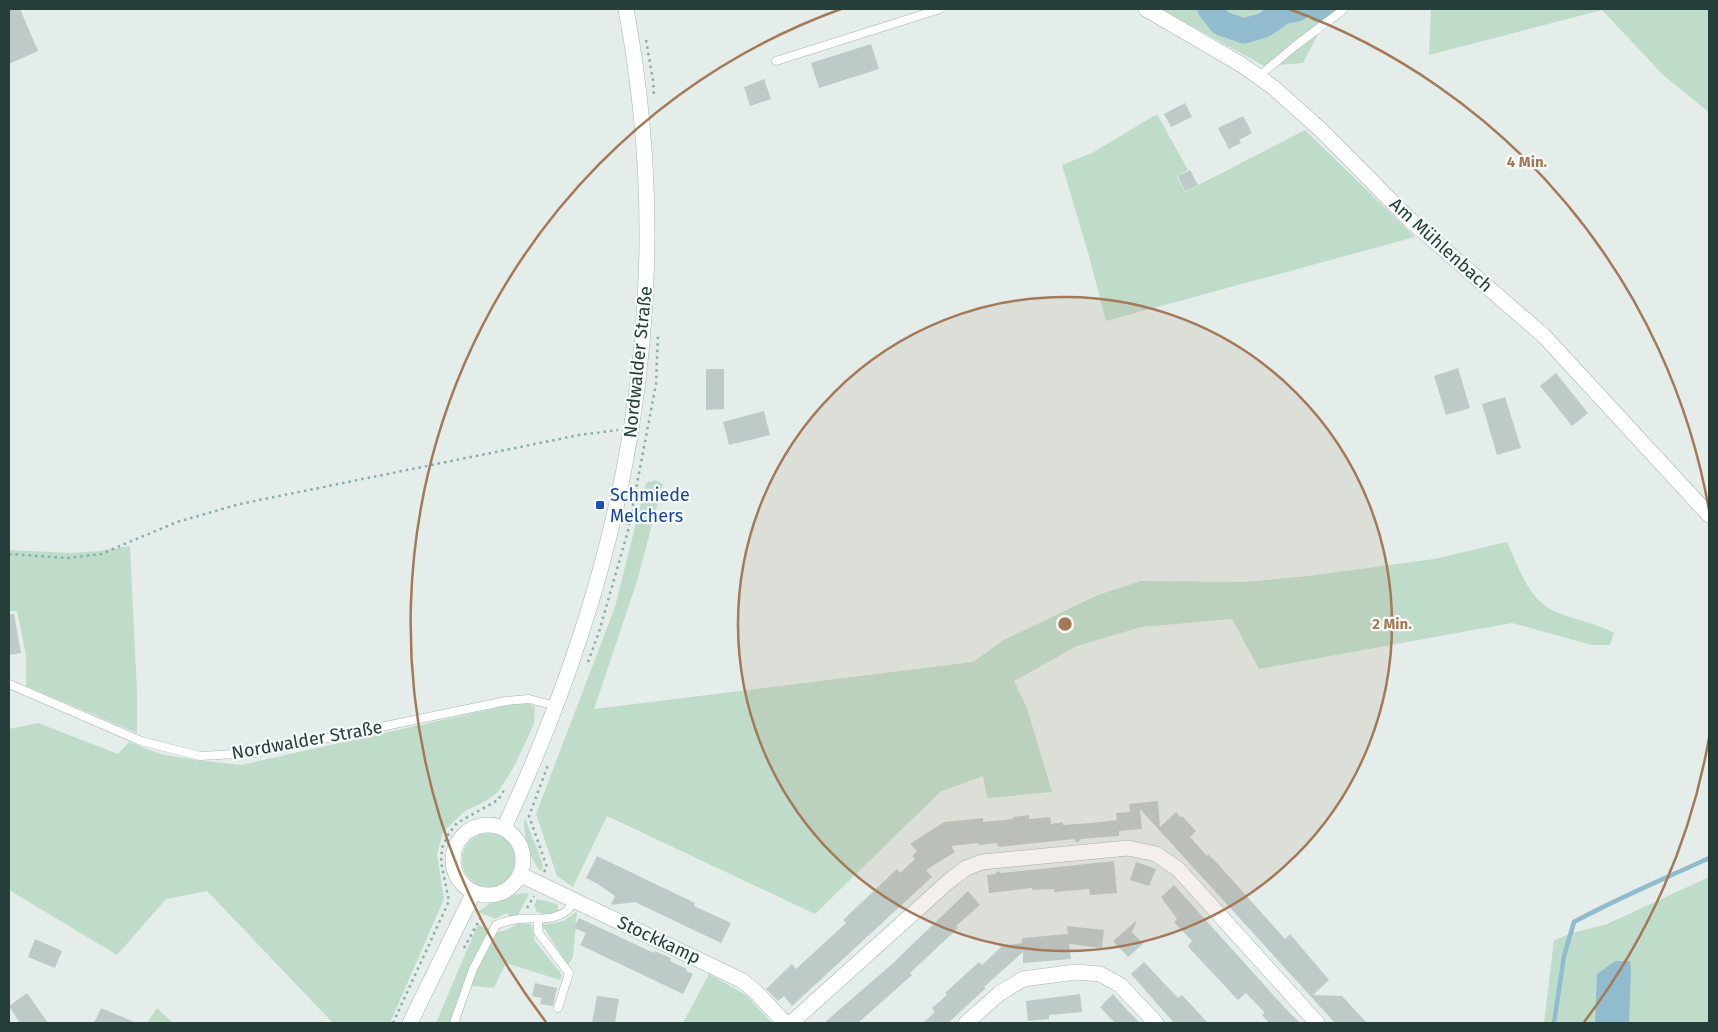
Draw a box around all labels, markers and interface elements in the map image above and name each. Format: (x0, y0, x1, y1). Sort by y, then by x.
text: 4 Min. (1507, 153, 1548, 171)
street label: Am Mühlenbach (1385, 193, 1497, 297)
street label: Nordwalder Straße (619, 285, 657, 439)
place label: Schmiede Melchers (610, 484, 690, 527)
marker: Schmiede Melchers (594, 499, 606, 511)
centre of rings (1056, 615, 1074, 633)
text: 2 Min. (1372, 615, 1412, 633)
street label: Nordwalder Straße (230, 716, 384, 764)
street label: Stockkamp (614, 911, 704, 969)

